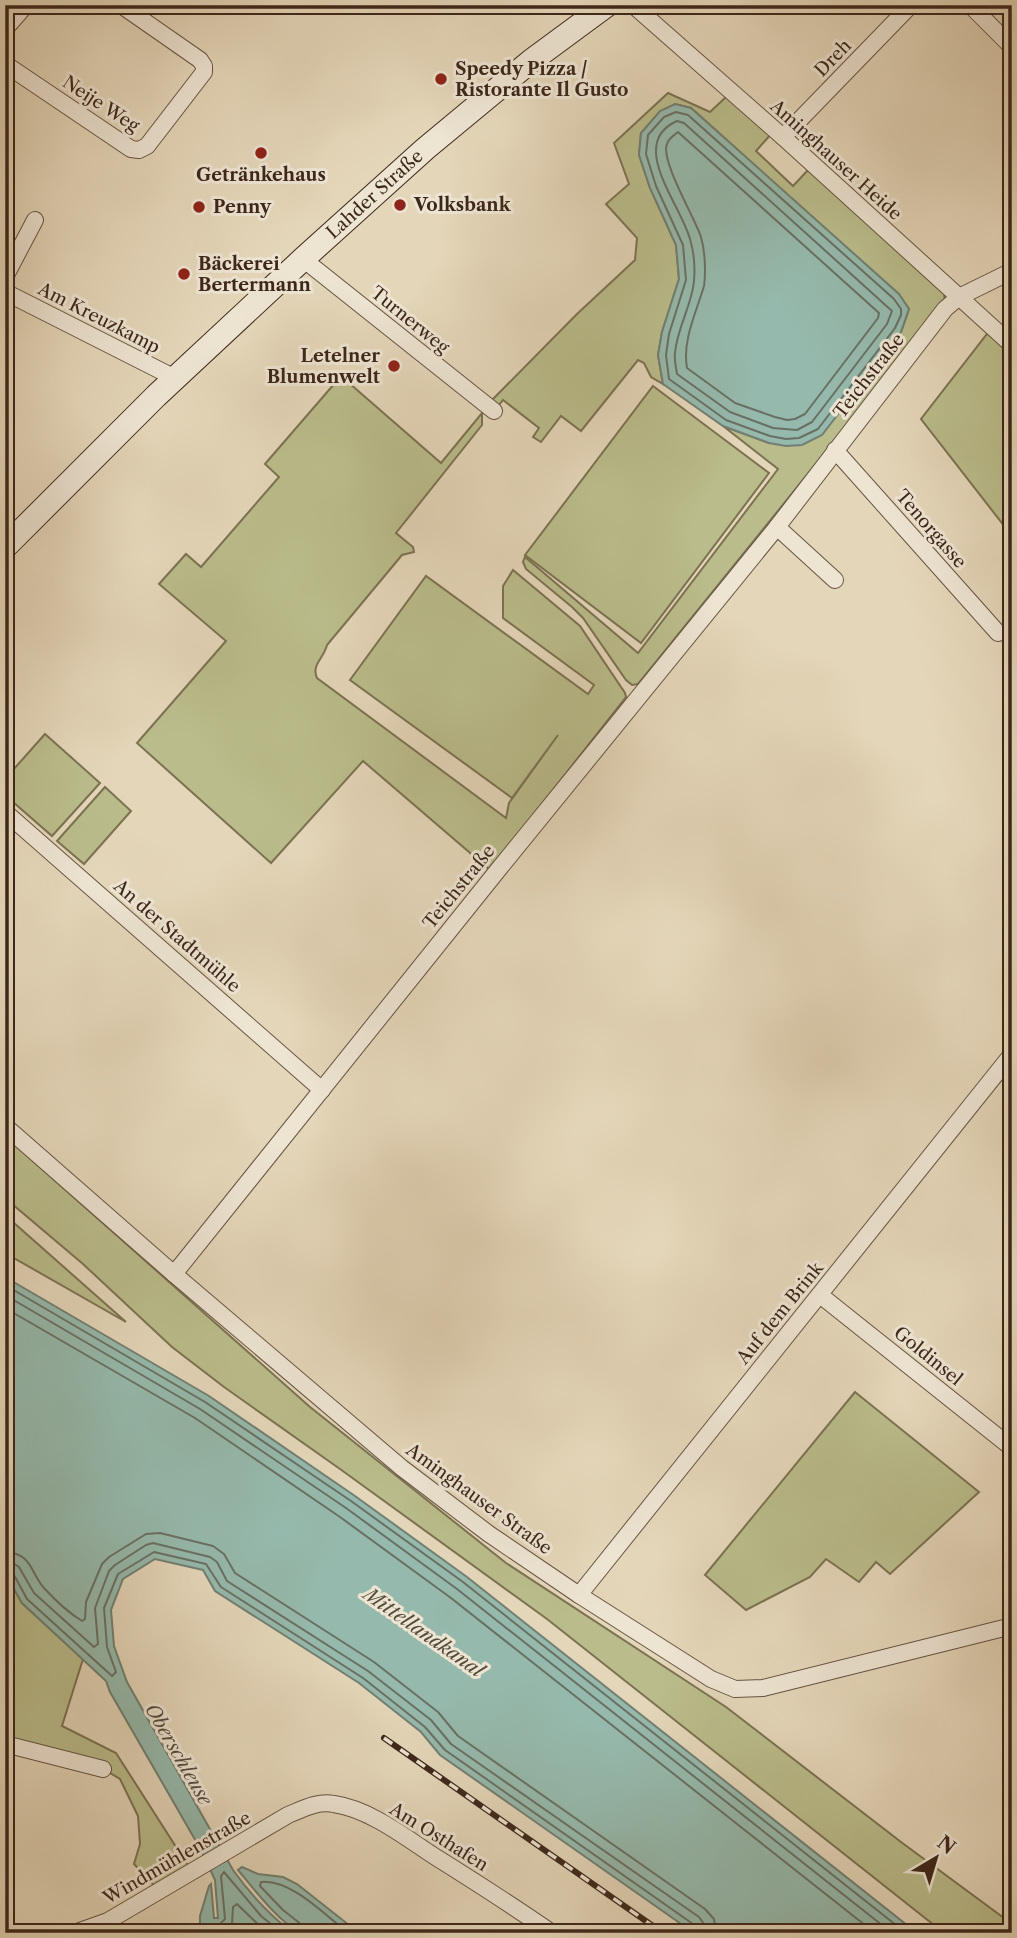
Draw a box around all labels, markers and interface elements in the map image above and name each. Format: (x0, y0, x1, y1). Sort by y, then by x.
street label: Dreh (810, 35, 856, 81)
place label: Speedy Pizza / Ristorante Il Gusto (455, 58, 629, 101)
street label: Neije Weg (59, 71, 144, 137)
marker: Speedy Pizza / Ristorante Il Gusto (433, 71, 449, 87)
street label: Aminghauser Heide (765, 94, 906, 225)
marker: Getränkehaus (253, 145, 269, 161)
street label: Lahder Straße (322, 145, 428, 244)
place label: Getränkehaus (196, 164, 326, 186)
place label: Volksbank (413, 194, 512, 216)
place label: Penny (213, 196, 272, 218)
marker: Volksbank (392, 197, 408, 213)
marker: Penny (191, 199, 207, 215)
place label: Bäckerei Bertermann (198, 253, 311, 296)
marker: Bäckerei Bertermann (176, 266, 192, 282)
street label: Am Kreuzkamp (33, 277, 164, 358)
street label: Turnerweg (366, 282, 454, 359)
street label: Teichstraße (829, 329, 909, 423)
place label: Letelner Blumenwelt (267, 345, 381, 388)
marker: Letelner Blumenwelt (386, 358, 402, 374)
street label: Tenorgasse (891, 485, 971, 573)
street label: Teichstraße (418, 841, 500, 933)
street label: An der Stadtmühle (108, 874, 245, 997)
street label: Auf dem Brink (731, 1256, 829, 1369)
street label: Goldinsel (889, 1322, 967, 1390)
street label: Aminghauser Straße (401, 1438, 556, 1559)
water label: Mittellandkanal (358, 1581, 490, 1683)
water label: Oberschleuse (140, 1699, 217, 1810)
street label: Am Osthafen (385, 1797, 492, 1876)
street label: Windmühlenstraße (98, 1807, 255, 1910)
north arrow (902, 1822, 972, 1892)
text: N (933, 1831, 960, 1859)

